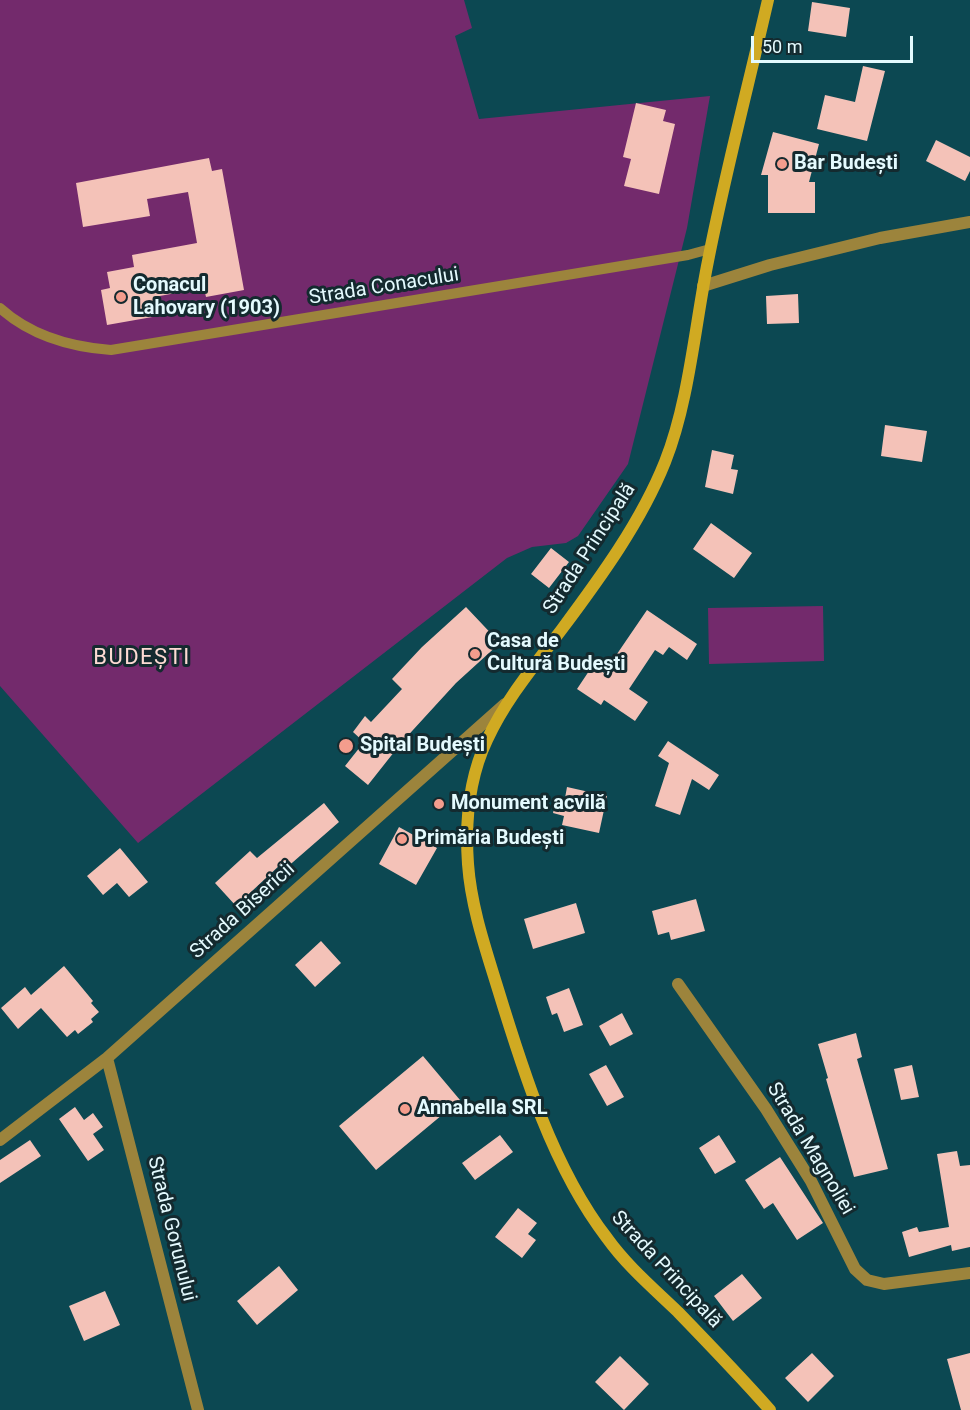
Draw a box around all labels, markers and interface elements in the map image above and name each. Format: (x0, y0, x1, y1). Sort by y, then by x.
scale bar (754, 24, 916, 62)
text: 50 m (762, 36, 802, 57)
place label: Bar Budești (794, 152, 898, 176)
marker: Bar Budești (775, 157, 789, 171)
street label: Strada Conacului (307, 263, 461, 311)
place label: Conacul Lahovary (1903) (133, 274, 280, 321)
marker: Conacul Lahovary (1903) (114, 290, 128, 304)
street label: Strada Principală (539, 479, 641, 619)
place label: Casa de Cultură Budești (487, 630, 626, 677)
district label: BUDEȘTI (93, 645, 191, 671)
marker: Casa de Cultură Budești (468, 647, 482, 661)
place label: Spital Budești (360, 734, 485, 758)
marker: Spital Budești (337, 737, 355, 755)
place label: Monument acvilă (451, 792, 606, 816)
marker: Monument acvilă (432, 797, 446, 811)
place label: Primăria Budești (414, 827, 564, 851)
marker: Primăria Budești (395, 832, 409, 846)
street label: Strada Bisericii (186, 858, 300, 964)
street label: Strada Magnoliei (761, 1079, 859, 1219)
place label: Annabella SRL (417, 1097, 548, 1121)
marker: Annabella SRL (398, 1102, 412, 1116)
street label: Strada Gorunului (141, 1154, 201, 1304)
street label: Strada Principală (606, 1206, 726, 1334)

